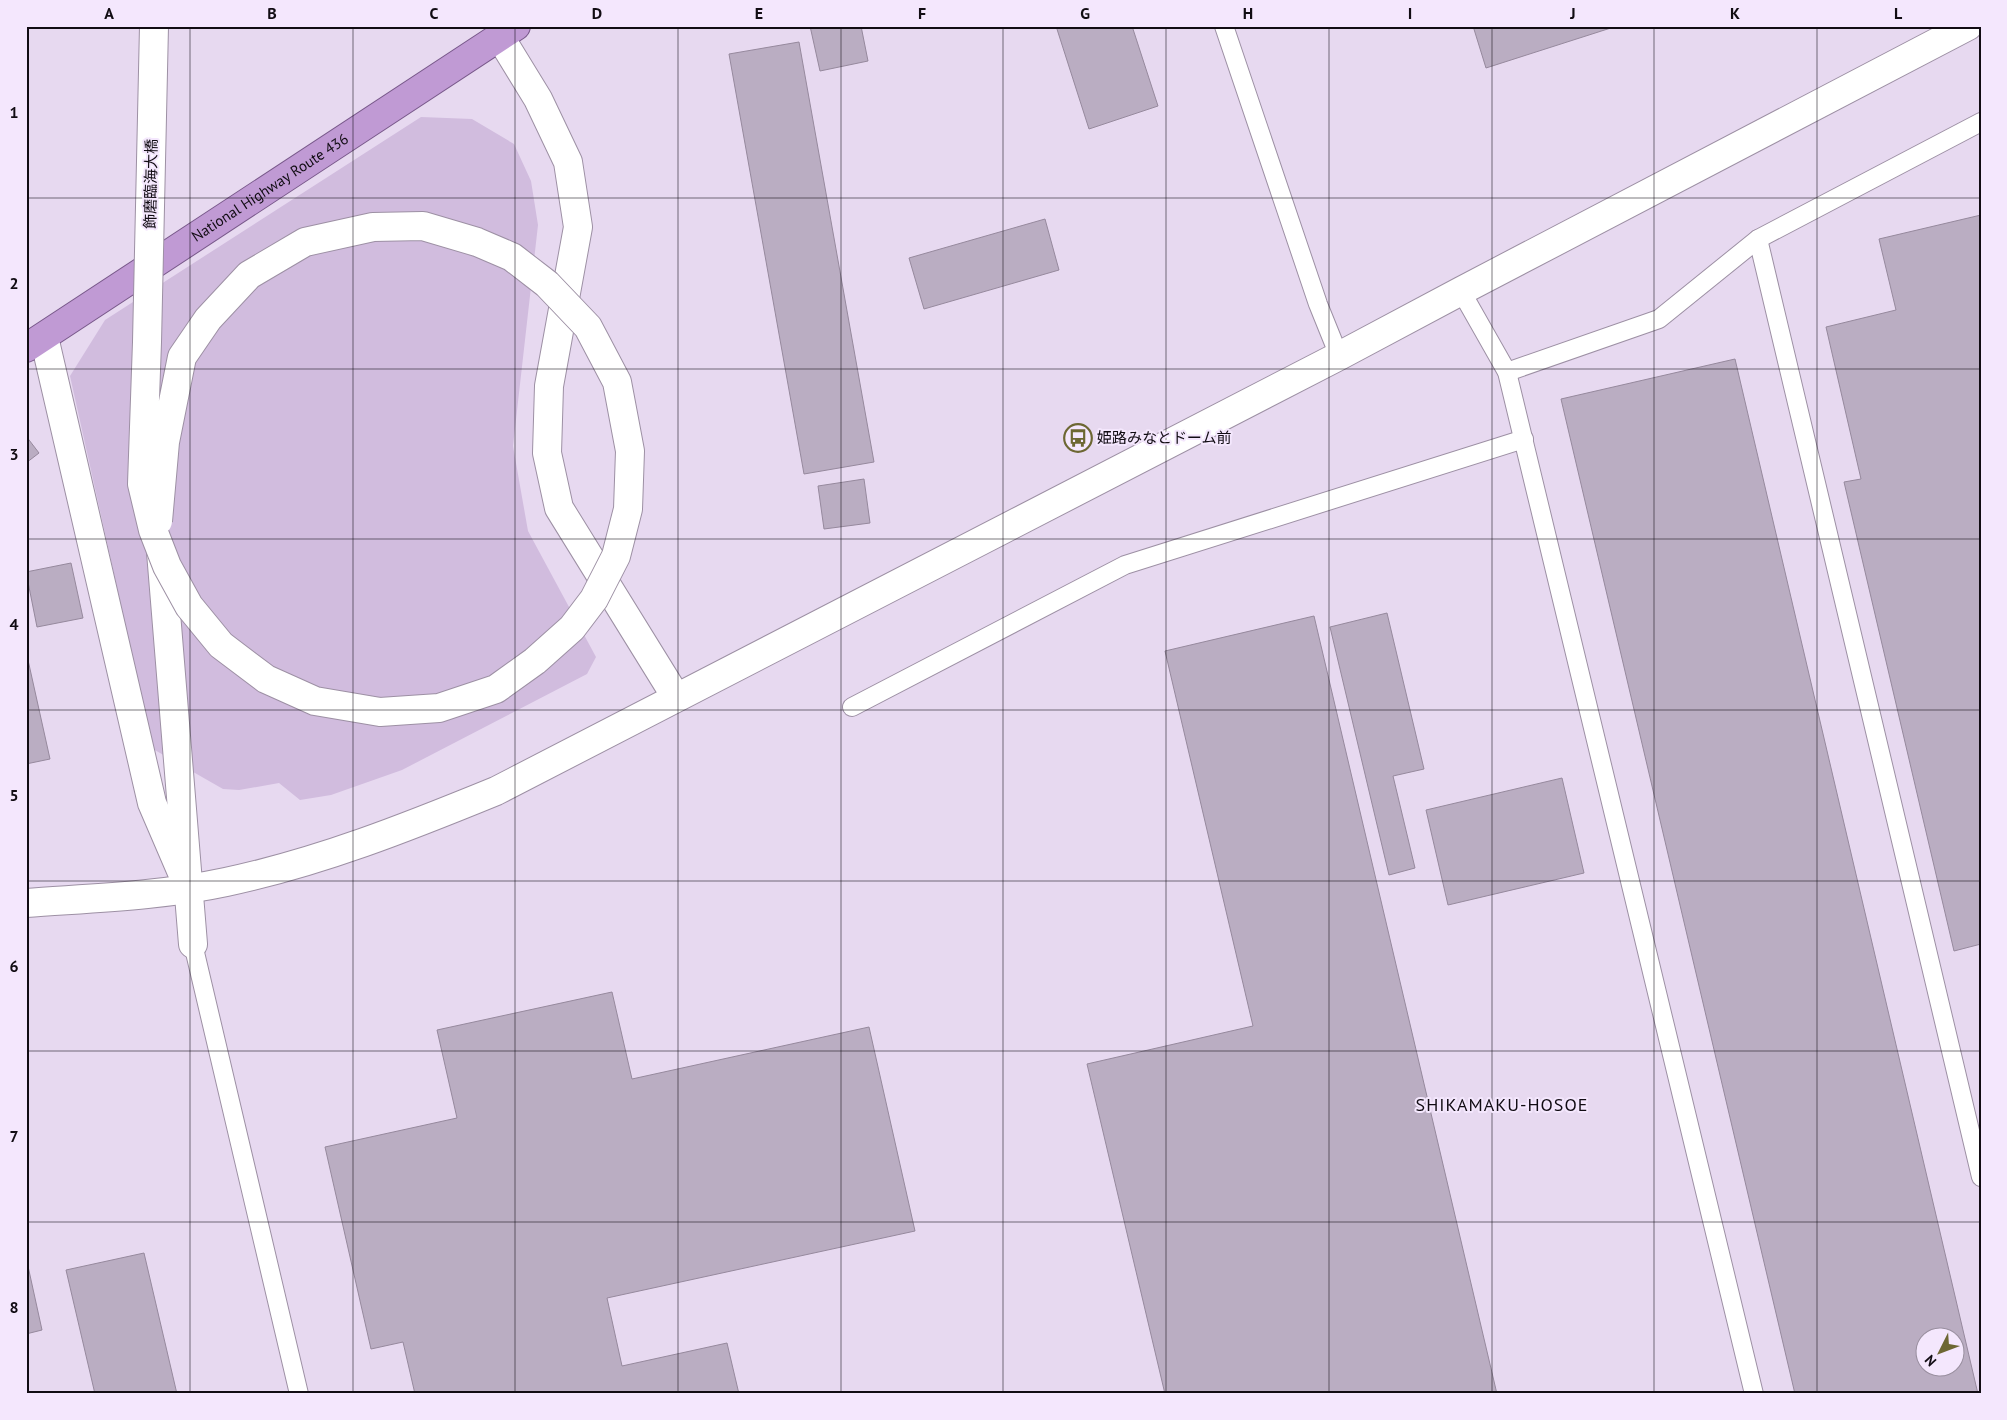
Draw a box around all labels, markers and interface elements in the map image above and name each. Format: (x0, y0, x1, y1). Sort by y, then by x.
text: A (104, 3, 114, 23)
text: B (267, 3, 277, 23)
text: C (430, 3, 439, 23)
text: D (592, 3, 602, 23)
text: E (755, 3, 763, 23)
text: F (918, 3, 926, 23)
text: G (1080, 3, 1090, 23)
text: H (1243, 3, 1253, 23)
text: I (1408, 3, 1412, 23)
text: J (1569, 3, 1576, 23)
text: K (1730, 3, 1740, 23)
text: L (1894, 3, 1903, 23)
text: 1 (9, 102, 19, 122)
street label: National Highway Route 436 (188, 129, 352, 246)
street label: 飾磨臨海大橋 (140, 139, 161, 229)
text: 2 (9, 273, 19, 293)
bus stop icon: 姫路みなとドーム前 (1063, 423, 1093, 453)
place label: 姫路みなとドーム前 (1097, 428, 1232, 447)
text: 3 (9, 444, 19, 464)
text: 4 (9, 614, 19, 634)
text: 5 (9, 785, 19, 805)
text: 6 (9, 956, 19, 976)
district label: SHIKAMAKU-HOSOE (1416, 1093, 1588, 1116)
text: 7 (9, 1126, 19, 1146)
text: 8 (9, 1297, 19, 1317)
north arrow (1914, 1328, 1964, 1378)
text: N (1921, 1351, 1940, 1370)

